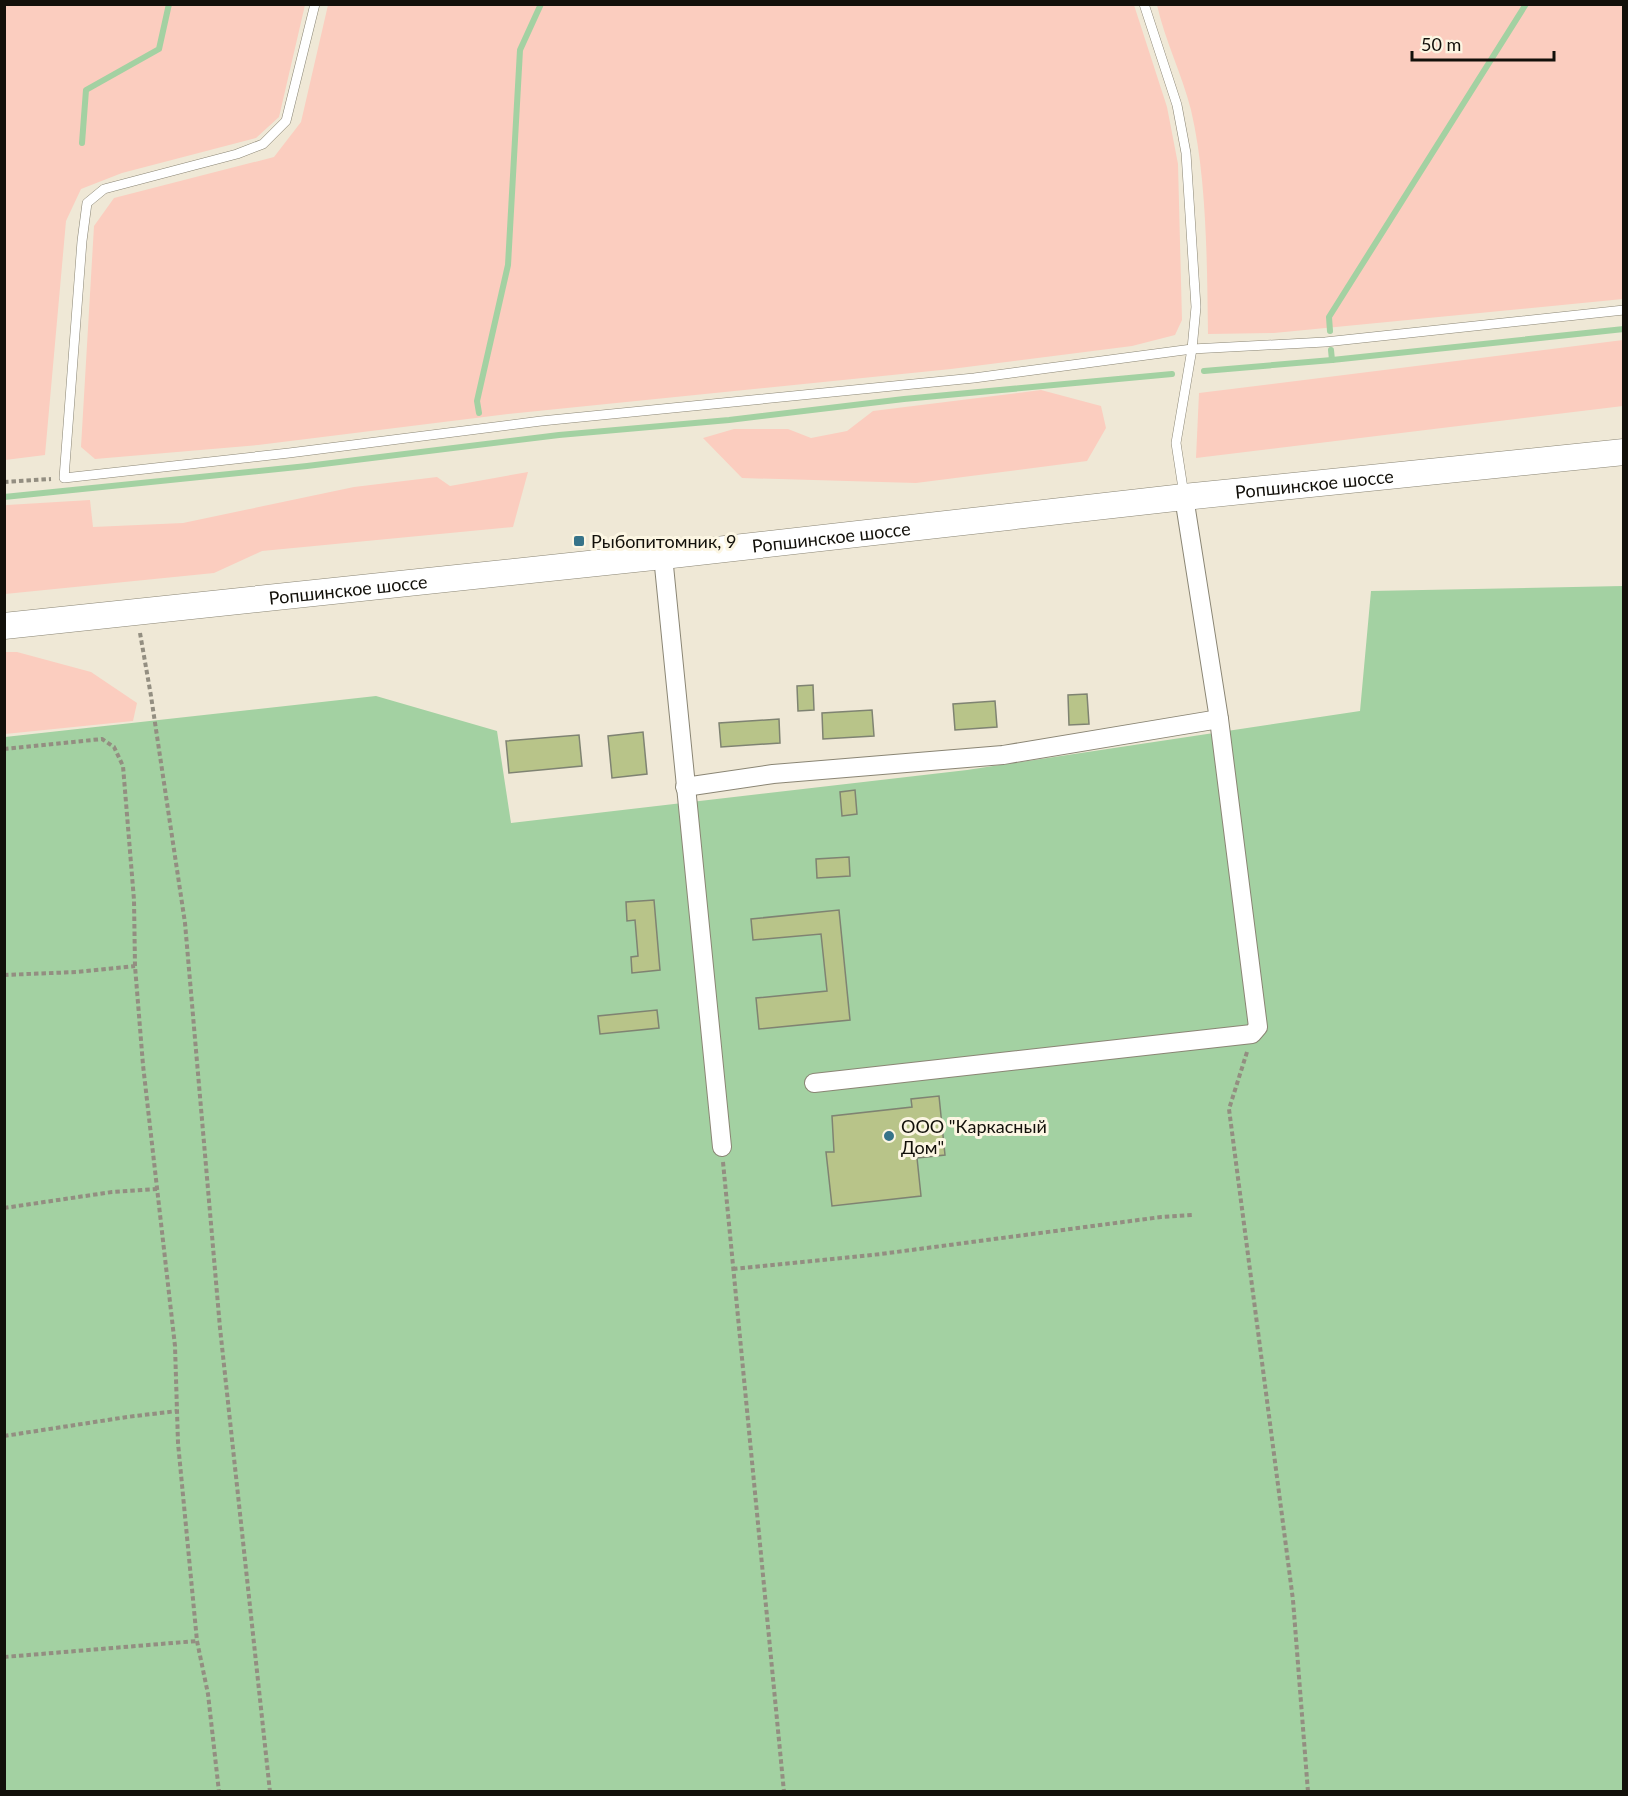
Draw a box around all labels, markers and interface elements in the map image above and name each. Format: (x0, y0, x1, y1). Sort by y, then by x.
scale bar (1412, 24, 1554, 62)
text: 50 m (1421, 33, 1461, 55)
street label: Ропшинское шоссе (1234, 465, 1395, 503)
street label: Ропшинское шоссе (751, 517, 912, 557)
place label: Рыбопитомник, 9 (591, 530, 736, 552)
marker: Рыбопитомник, 9 (572, 534, 586, 548)
street label: Ропшинское шоссе (268, 570, 428, 609)
place label: ООО "Каркасный Дом" (901, 1115, 1047, 1158)
marker: ООО "Каркасный Дом" (882, 1129, 896, 1143)

